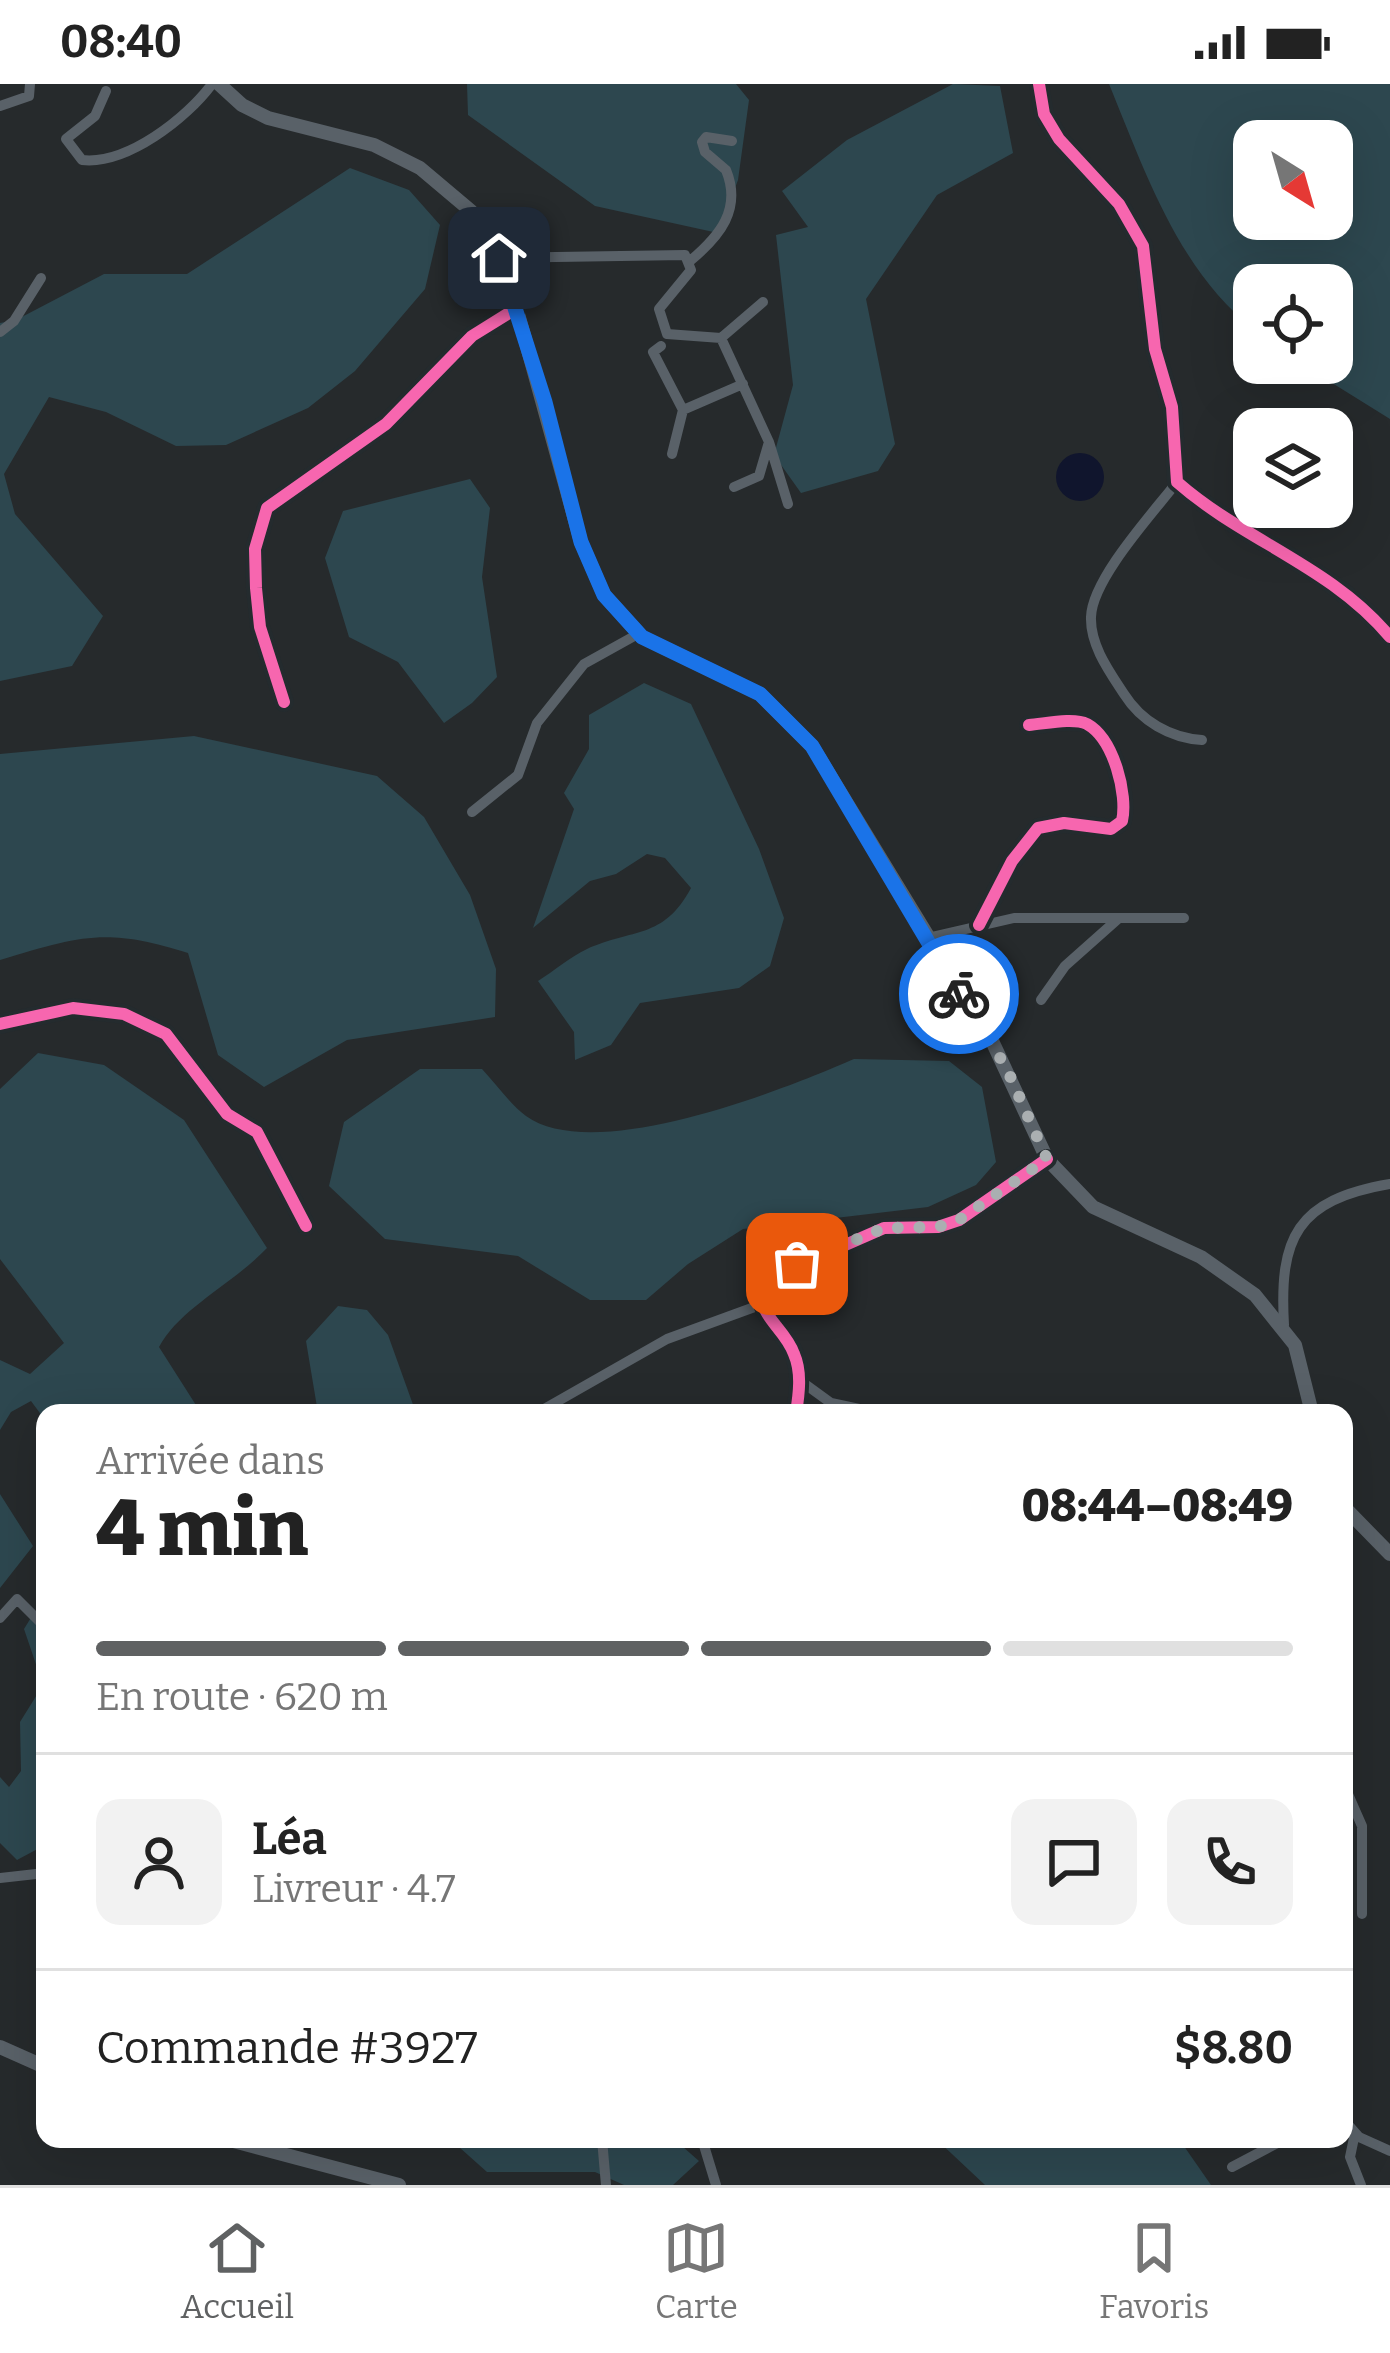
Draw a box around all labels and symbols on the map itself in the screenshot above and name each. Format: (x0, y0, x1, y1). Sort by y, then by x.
north arrow (1233, 120, 1353, 240)
pin (448, 207, 550, 309)
courier (899, 934, 1019, 1054)
pin (746, 1213, 848, 1315)

